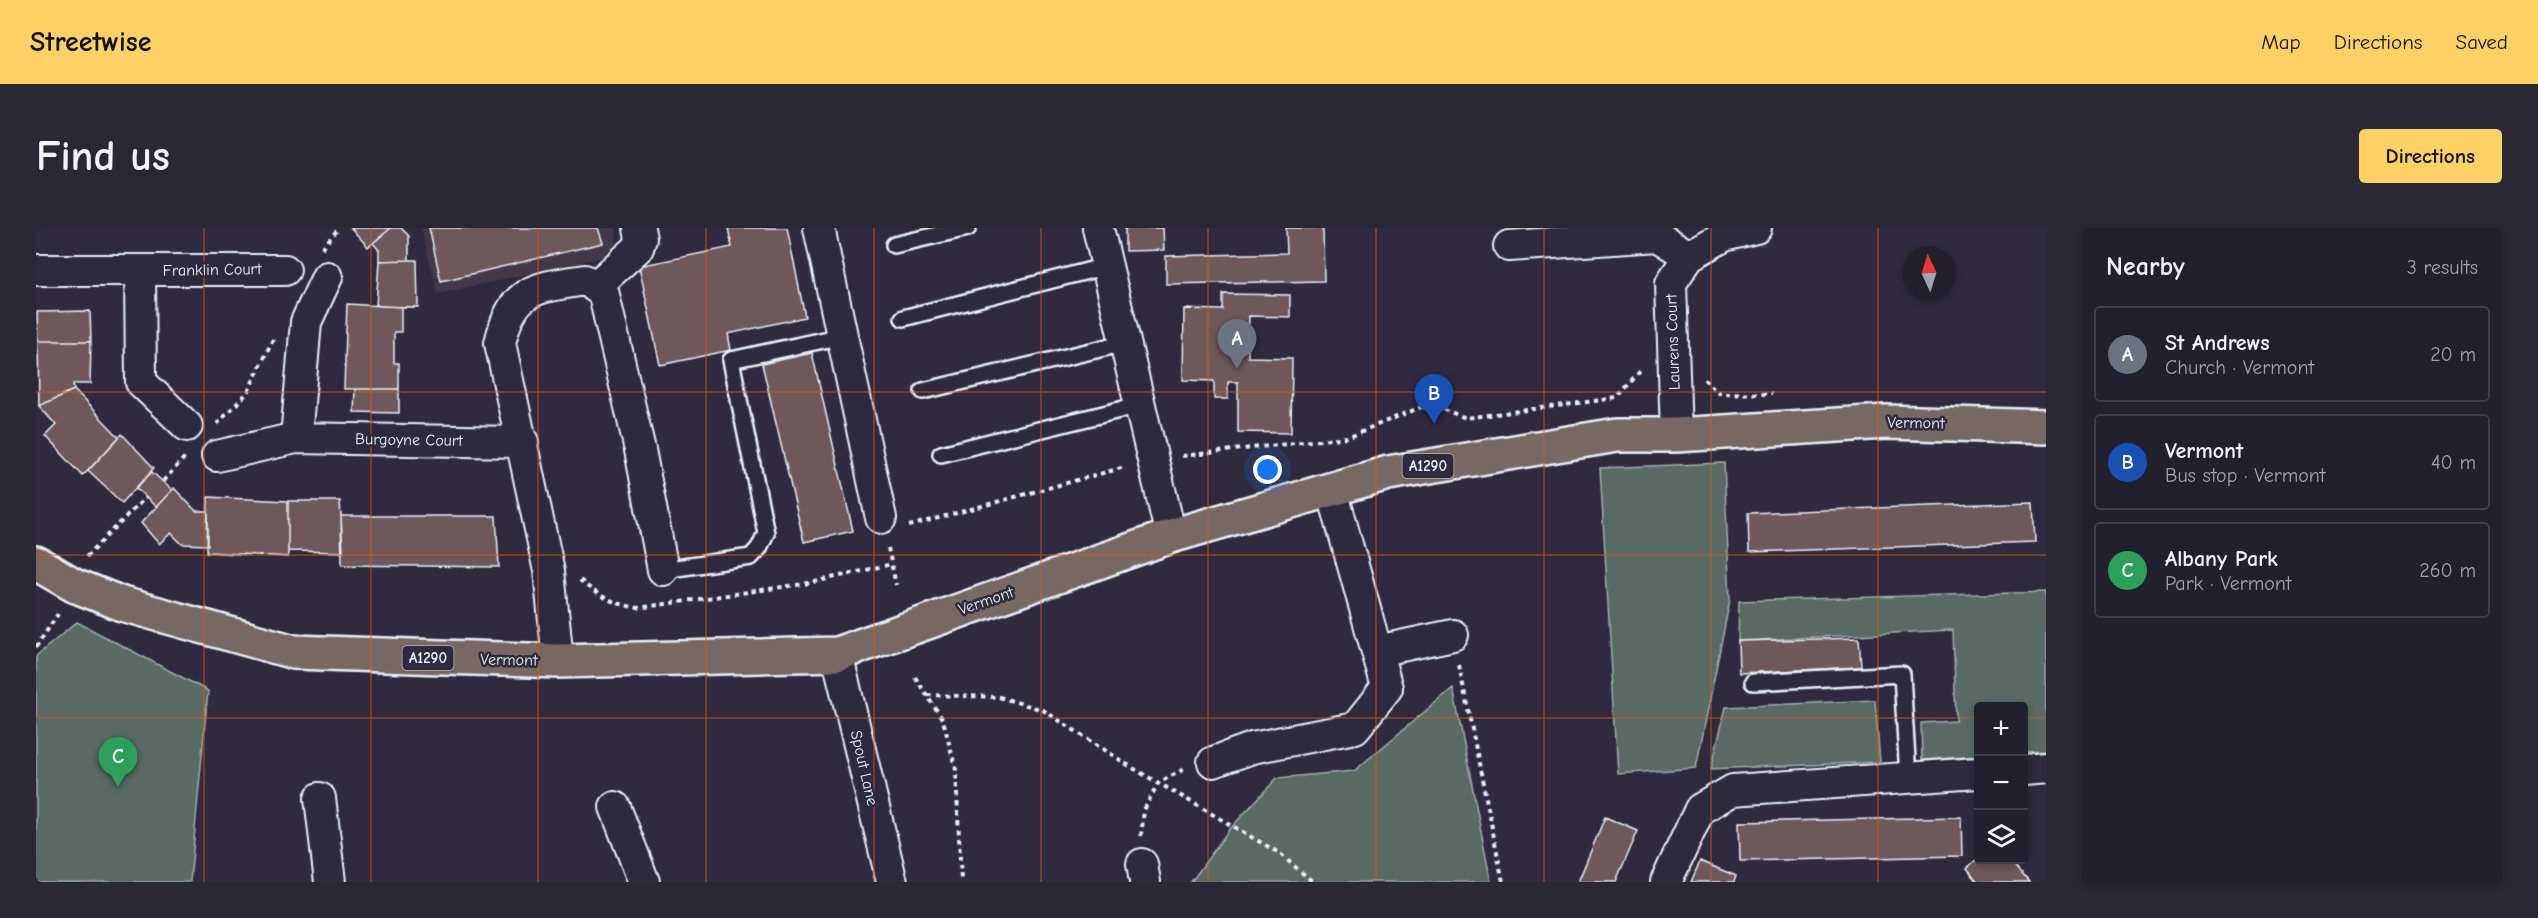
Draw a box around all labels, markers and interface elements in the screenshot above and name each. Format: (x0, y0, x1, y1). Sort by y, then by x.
text: Streetwise (30, 26, 151, 58)
text: Map (2261, 30, 2301, 54)
text: Directions (2334, 30, 2423, 54)
text: Saved (2456, 30, 2508, 54)
button: Directions (2359, 129, 2502, 183)
text: Find us (36, 132, 170, 181)
north arrow (1902, 246, 1956, 300)
text: Nearby (2106, 252, 2185, 282)
text: 3 results (2407, 256, 2478, 279)
street label: Franklin Court (162, 260, 262, 280)
street label: Laurens Court (1662, 293, 1684, 391)
pin: A (1218, 320, 1256, 369)
text: St Andrews (2165, 330, 2270, 356)
text: A (2122, 343, 2133, 366)
text: 20 m (2430, 343, 2476, 366)
text: Church · Vermont (2165, 356, 2314, 379)
pin: B (1414, 374, 1454, 424)
street label: Vermont (1887, 414, 1945, 433)
street label: Burgoyne Court (355, 430, 463, 450)
text: Vermont (2165, 438, 2243, 464)
text: B (2121, 451, 2134, 474)
text: 40 m (2431, 451, 2476, 474)
road number: A1290 (1402, 454, 1454, 478)
your location (1253, 455, 1282, 484)
text: Bus stop · Vermont (2165, 464, 2326, 487)
text: Albany Park (2165, 546, 2278, 572)
text: C (2121, 559, 2134, 582)
text: 260 m (2419, 559, 2476, 582)
text: Park · Vermont (2165, 572, 2292, 595)
street label: Vermont (956, 583, 1016, 619)
road number: A1290 (402, 646, 454, 670)
street label: Vermont (480, 651, 538, 670)
map controls (1974, 702, 2028, 864)
button: + (1974, 702, 2028, 756)
street label: Spout Lane (847, 729, 881, 807)
pin: C (98, 738, 137, 787)
button: − (1974, 756, 2028, 810)
button: layers (1974, 810, 2028, 864)

